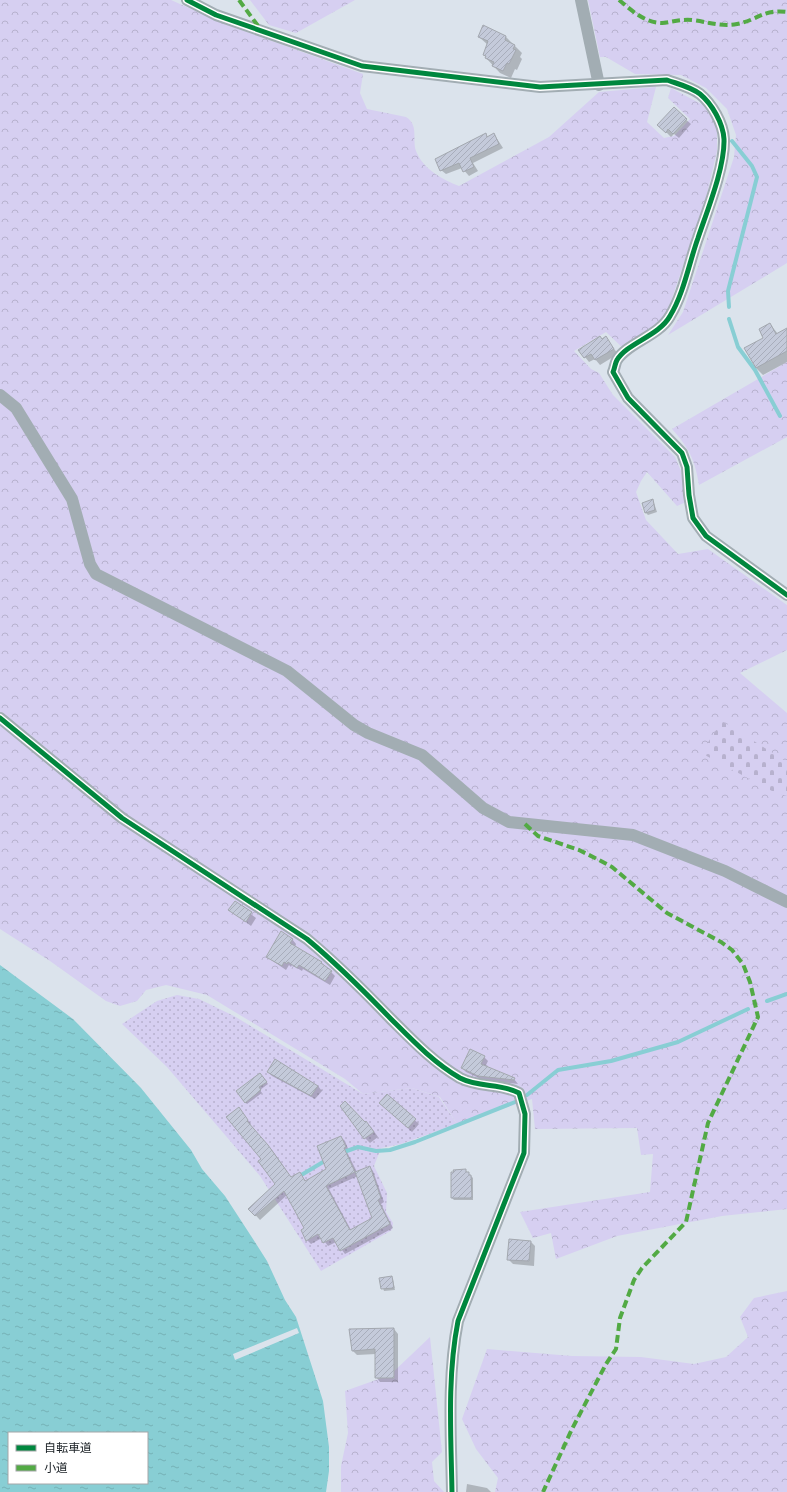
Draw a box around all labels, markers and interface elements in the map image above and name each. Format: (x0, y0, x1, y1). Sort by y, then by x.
legend (8, 1432, 148, 1484)
text: 自転車道 (44, 1441, 92, 1456)
text: 小道 (44, 1461, 68, 1476)

